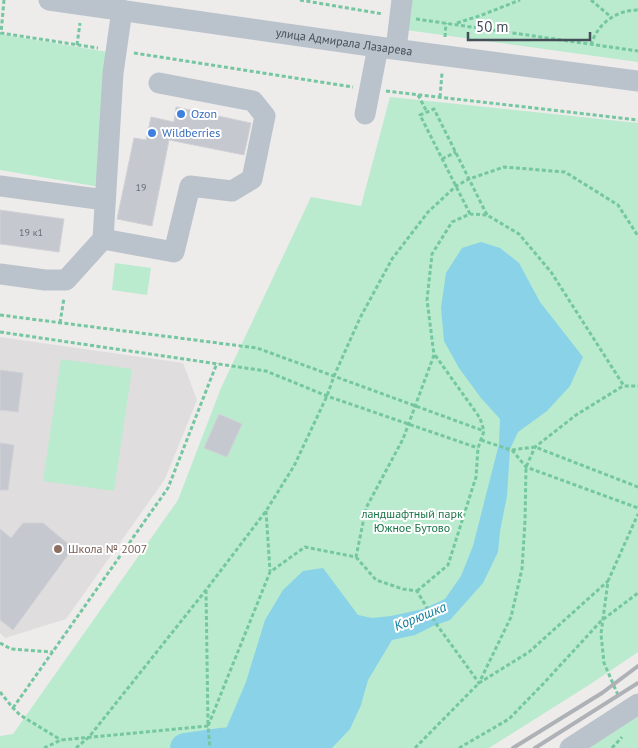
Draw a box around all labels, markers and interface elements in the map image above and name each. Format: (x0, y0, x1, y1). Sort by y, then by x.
scale bar (468, 10, 590, 42)
text: 50 m (476, 17, 509, 36)
street label: улица Адмирала Лазарева (275, 24, 413, 58)
place label: Ozon (191, 106, 217, 121)
marker: Ozon (175, 108, 187, 120)
place label: Wildberries (162, 125, 220, 140)
marker: Wildberries (146, 127, 158, 139)
house number: 19 (136, 181, 146, 194)
house number: 19 к1 (19, 226, 43, 239)
park label: ландшафтный парк Южное Бутово (360, 506, 463, 535)
place label: Школа № 2007 (68, 541, 147, 556)
marker: Школа № 2007 (52, 543, 64, 555)
water label: Корюшка (391, 597, 449, 635)

